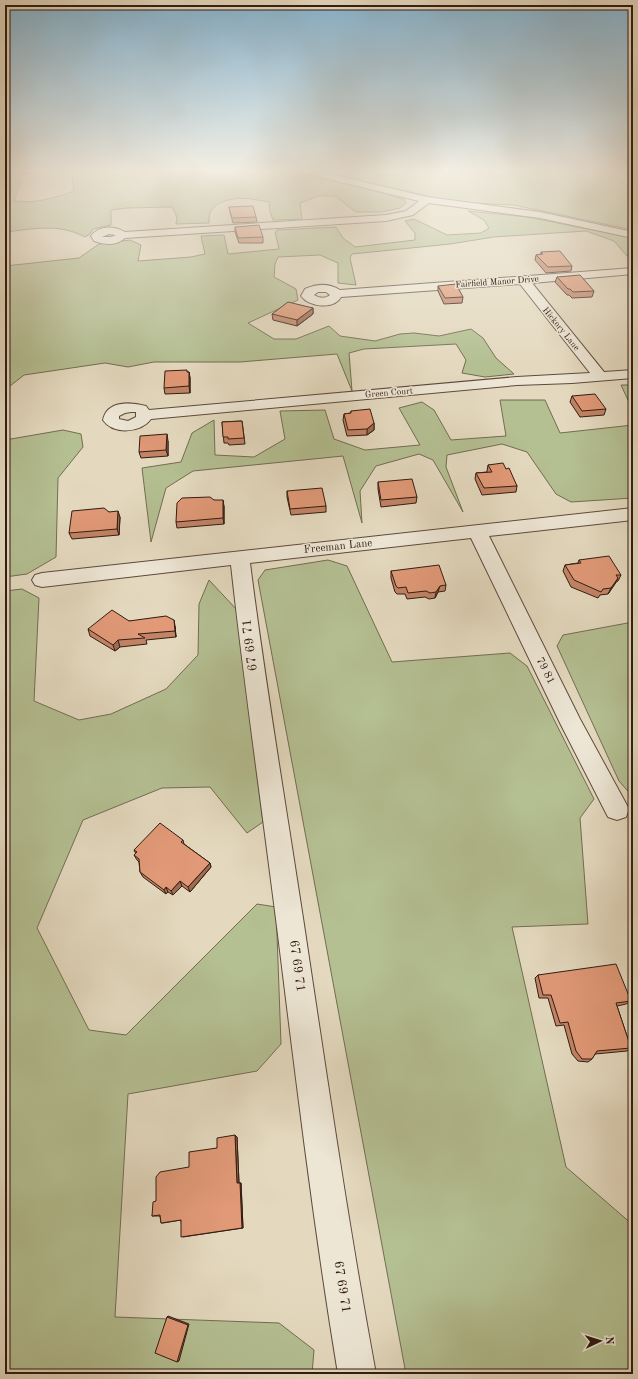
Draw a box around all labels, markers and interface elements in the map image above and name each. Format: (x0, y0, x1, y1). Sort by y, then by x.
street label: Fairfield Manor Drive (455, 275, 539, 289)
street label: Hickory Lane (541, 306, 581, 352)
street label: Green Court (365, 386, 413, 400)
street label: Freeman Lane (303, 538, 373, 556)
street label: 67 69 71 (240, 618, 260, 672)
street label: 79 81 (534, 656, 556, 686)
street label: 67 69 71 (287, 939, 307, 993)
street label: 67 69 71 (331, 1260, 353, 1314)
north arrow (580, 1321, 620, 1361)
text: N (603, 1336, 614, 1346)

